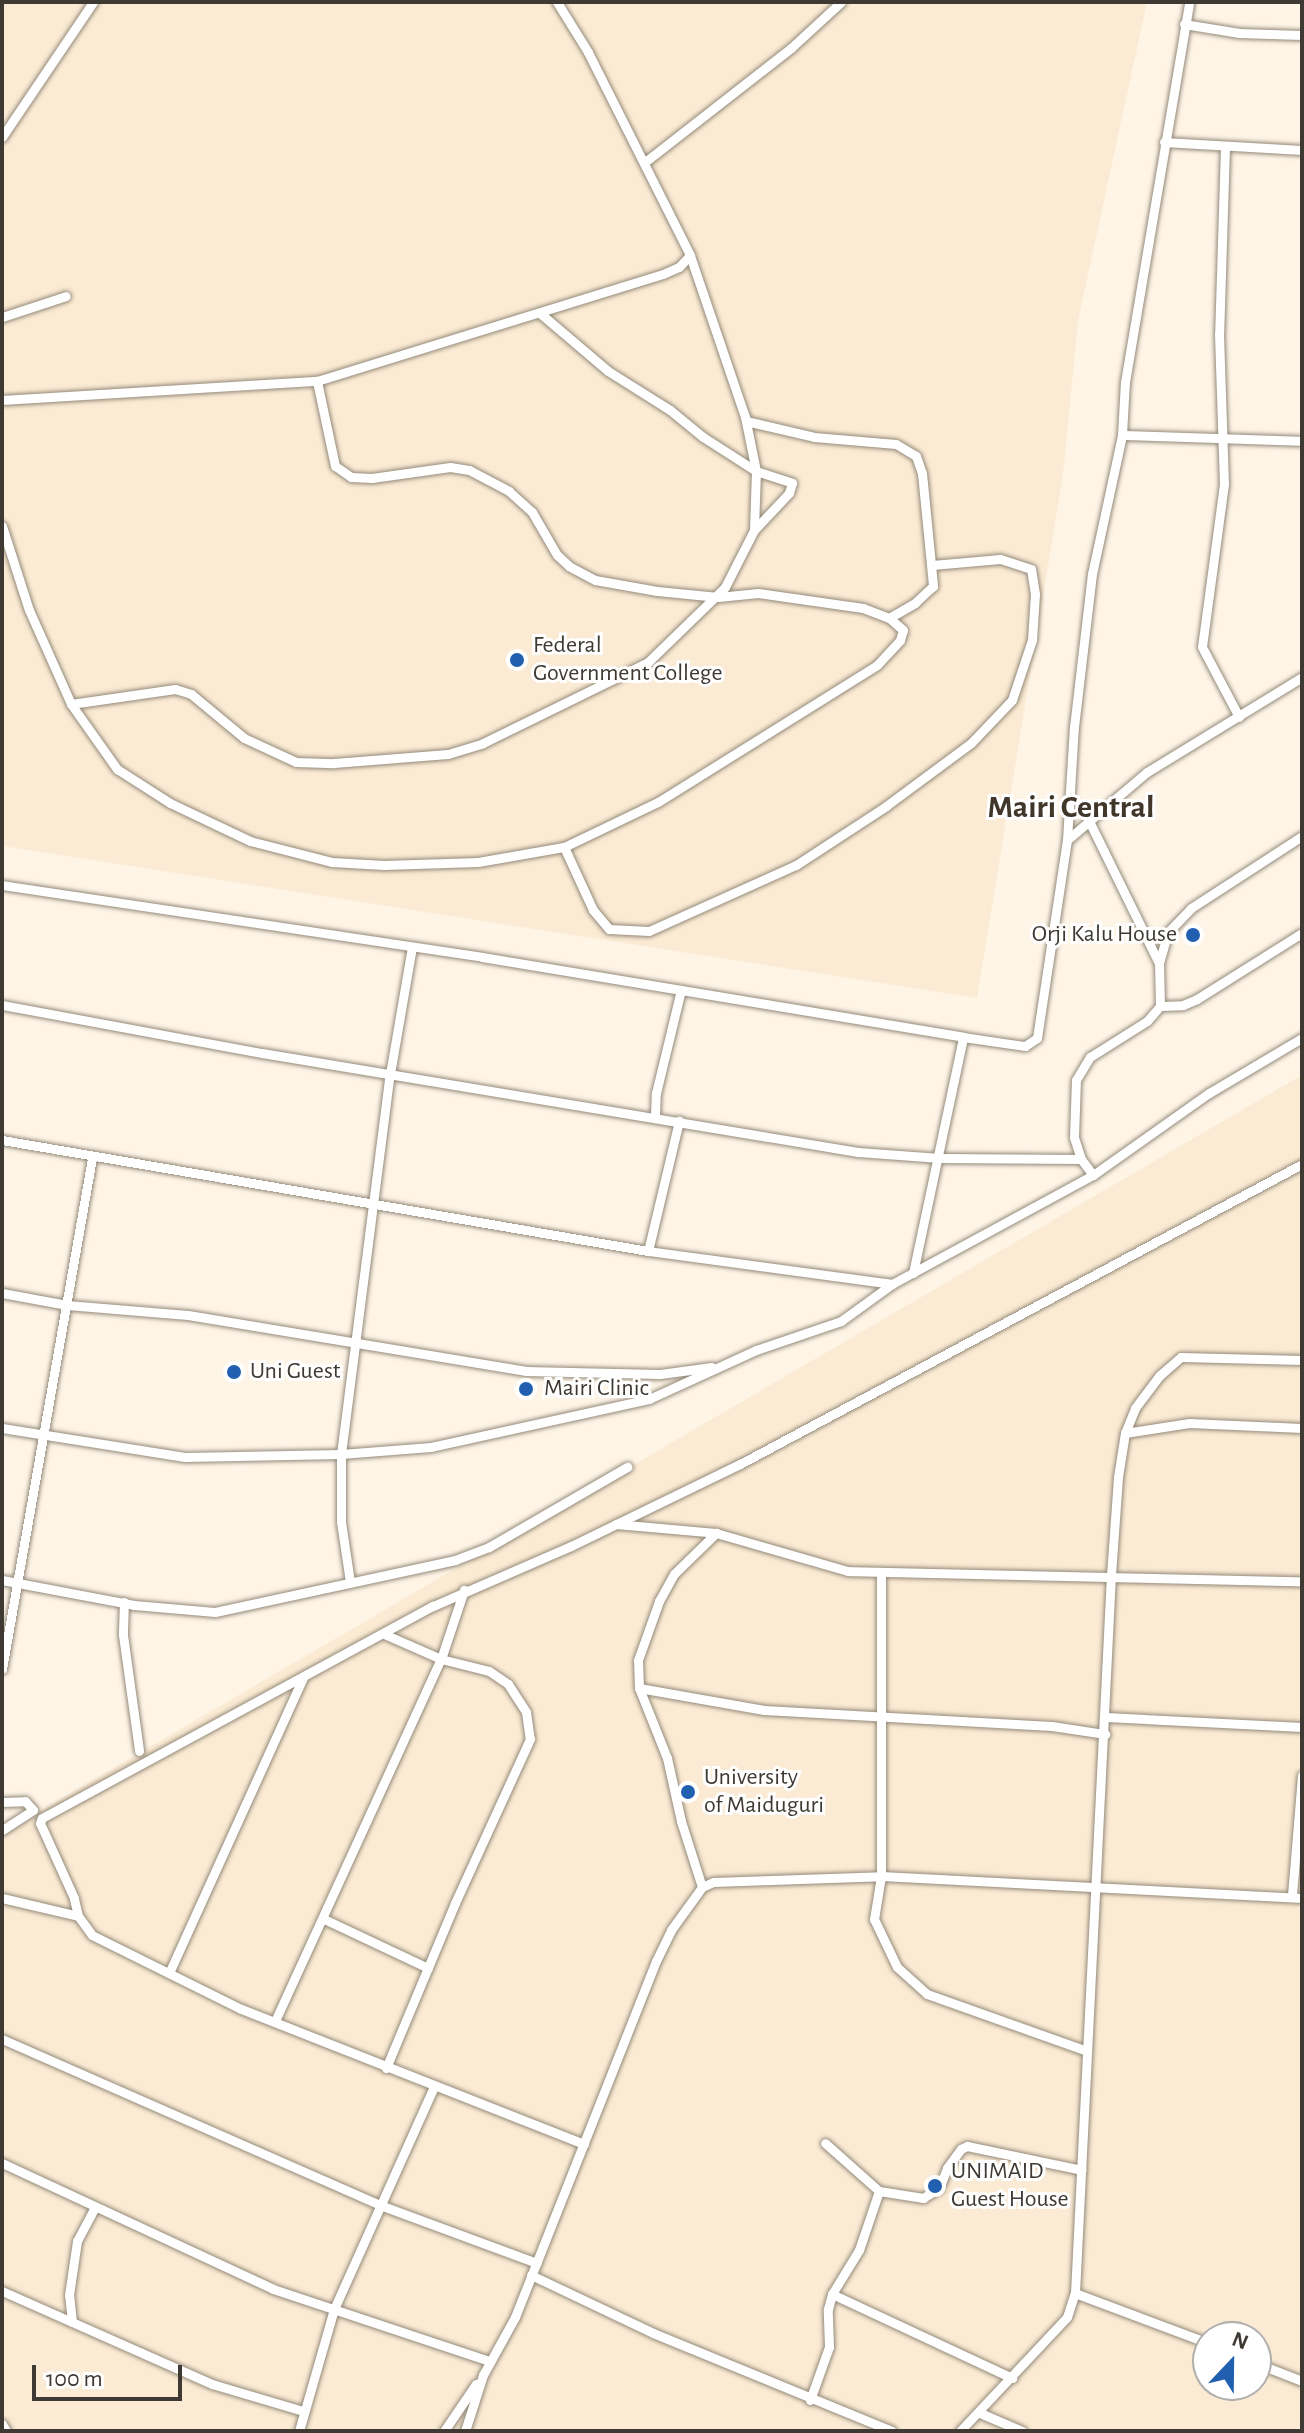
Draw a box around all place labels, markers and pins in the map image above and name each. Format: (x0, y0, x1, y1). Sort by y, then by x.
place label: Federal Government College (533, 632, 723, 688)
marker: Federal Government College (508, 651, 526, 669)
place label: Orji Kalu House (1032, 921, 1177, 949)
marker: Orji Kalu House (1184, 926, 1202, 944)
place label: Uni Guest (250, 1358, 340, 1386)
marker: Uni Guest (225, 1363, 243, 1381)
place label: Mairi Clinic (544, 1375, 649, 1403)
marker: Mairi Clinic (515, 1378, 537, 1400)
place label: University of Maiduguri (704, 1764, 824, 1820)
marker: University of Maiduguri (679, 1783, 697, 1801)
place label: UNIMAID Guest House (951, 2158, 1069, 2214)
marker: UNIMAID Guest House (926, 2177, 944, 2195)

